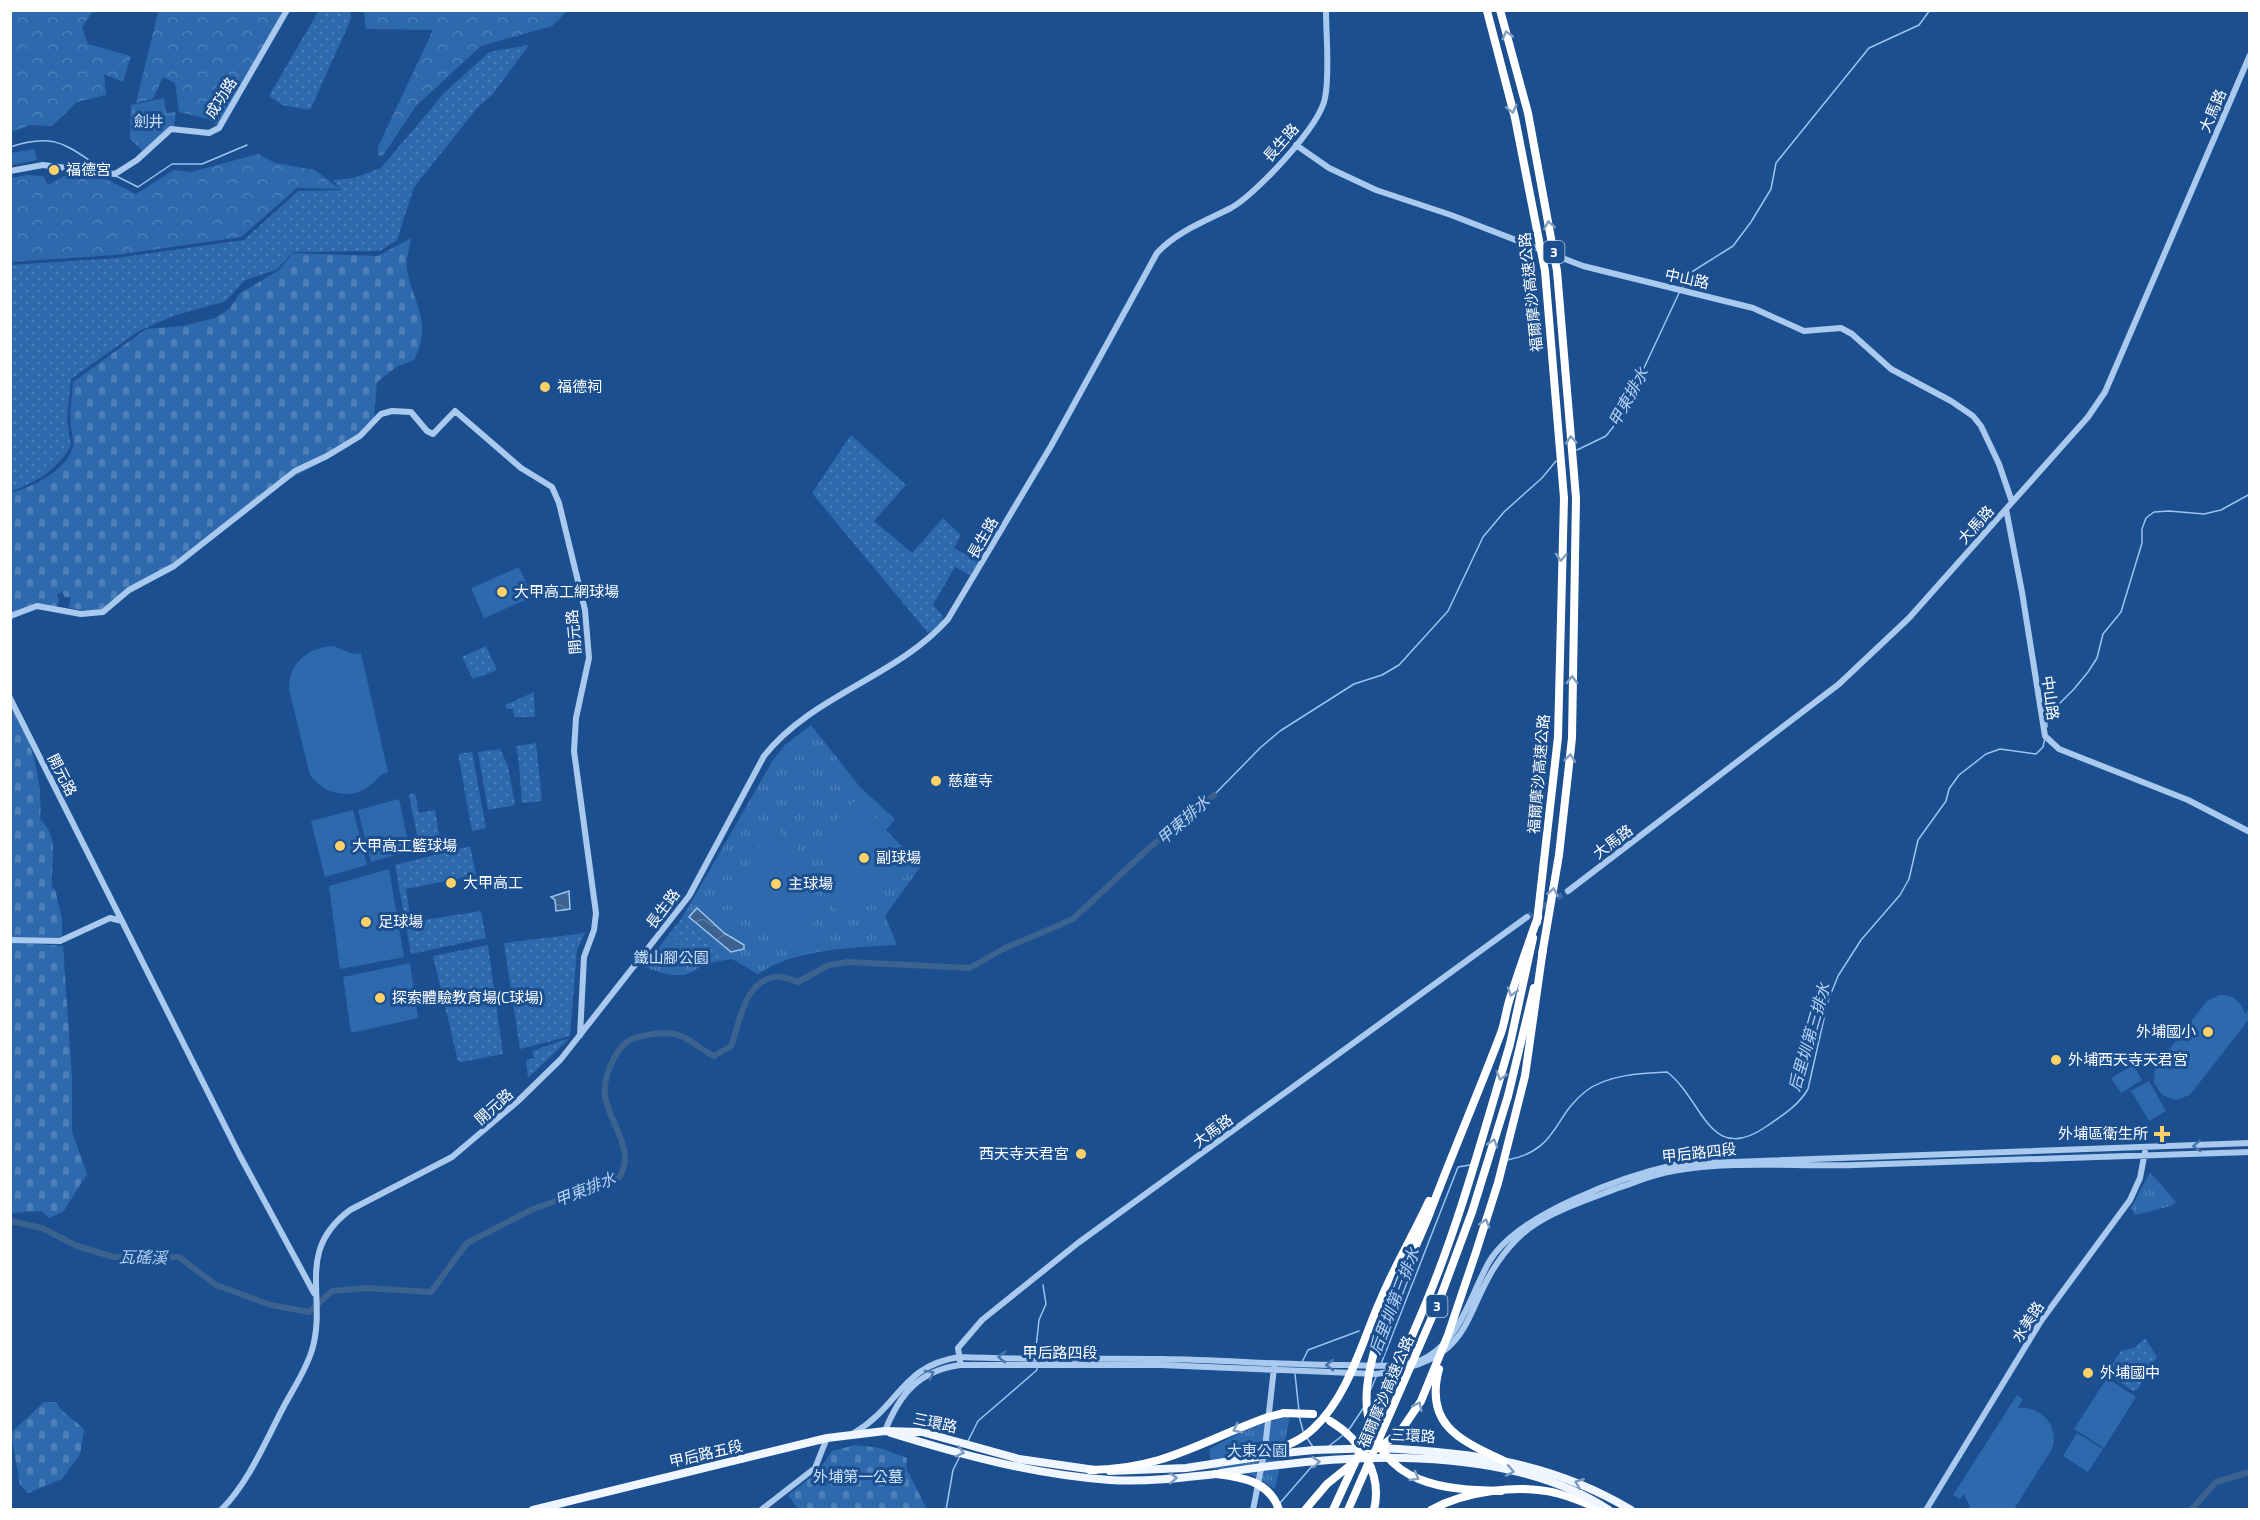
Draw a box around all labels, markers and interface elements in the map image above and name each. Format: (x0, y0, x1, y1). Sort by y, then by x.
one-way arrow (1502, 30, 1514, 41)
street label: 成功路 (199, 73, 242, 123)
street label: 大馬路 (2193, 86, 2232, 136)
one-way arrow (1505, 103, 1518, 113)
park label: 劍井 (134, 110, 164, 133)
street label: 長生路 (1257, 118, 1304, 167)
place label: 福德宮 (66, 158, 111, 181)
marker: 福德宮 (47, 163, 61, 177)
one-way arrow (1544, 221, 1556, 230)
street label: 福爾摩沙高速公路 (1513, 231, 1548, 353)
road number: 3 (1544, 241, 1564, 263)
street label: 中山路 (1663, 263, 1712, 294)
water label: 甲東排水 (1602, 362, 1654, 431)
place label: 福德祠 (557, 375, 602, 398)
marker: 福德祠 (538, 380, 552, 394)
one-way arrow (1565, 435, 1578, 445)
street label: 大馬路 (1952, 500, 1999, 549)
street label: 長生路 (961, 513, 1004, 563)
one-way arrow (1555, 552, 1568, 561)
place label: 大甲高工網球場 (514, 580, 619, 603)
marker: 大甲高工網球場 (495, 585, 509, 599)
street label: 開元路 (560, 609, 587, 655)
street label: 中山路 (2036, 674, 2065, 722)
one-way arrow (1566, 675, 1578, 684)
street label: 福爾摩沙高速公路 (1522, 713, 1555, 835)
street label: 開元路 (42, 749, 83, 800)
one-way arrow (1563, 753, 1575, 762)
place label: 慈蓮寺 (948, 769, 993, 792)
marker: 慈蓮寺 (929, 774, 943, 788)
water label: 甲東排水 (1151, 789, 1216, 850)
street label: 大馬路 (1588, 819, 1638, 864)
place label: 大甲高工籃球場 (352, 834, 457, 857)
marker: 大甲高工籃球場 (333, 839, 347, 853)
place label: 副球場 (876, 846, 921, 869)
marker: 副球場 (857, 851, 871, 865)
place label: 大甲高工 (463, 871, 523, 894)
place label: 主球場 (788, 872, 833, 895)
marker: 大甲高工 (444, 876, 458, 890)
marker: 主球場 (769, 877, 783, 891)
street label: 長生路 (640, 884, 685, 934)
one-way arrow (1546, 887, 1559, 897)
place label: 足球場 (378, 910, 423, 933)
marker: 足球場 (359, 915, 373, 929)
park label: 鐵山腳公園 (633, 946, 709, 969)
water label: 后里圳第三排水 (1782, 979, 1836, 1094)
place label: 探索體驗教育場(C球場) (392, 986, 543, 1009)
one-way arrow (1507, 986, 1520, 997)
marker: 探索體驗教育場(C球場) (373, 991, 387, 1005)
place label: 外埔國小 (2136, 1020, 2196, 1043)
marker: 外埔國小 (2201, 1025, 2215, 1039)
place label: 外埔西天寺天君宮 (2068, 1048, 2188, 1071)
marker: 外埔西天寺天君宮 (2049, 1053, 2063, 1067)
one-way arrow (1496, 1070, 1508, 1081)
street label: 開元路 (469, 1083, 518, 1130)
street label: 大馬路 (1188, 1108, 1238, 1153)
place label: 外埔區衛生所 (2058, 1122, 2148, 1145)
marker: 外埔區衛生所 (2153, 1125, 2171, 1143)
street label: 甲后路四段 (1660, 1137, 1737, 1168)
one-way arrow (1486, 1138, 1498, 1149)
one-way arrow (2193, 1139, 2202, 1152)
place label: 西天寺天君宮 (979, 1142, 1069, 1165)
marker: 西天寺天君宮 (1074, 1147, 1088, 1161)
water label: 甲東排水 (551, 1166, 620, 1212)
one-way arrow (1478, 1218, 1490, 1229)
water label: 后里圳第三排水 (1363, 1243, 1426, 1358)
water label: 瓦磘溪 (119, 1245, 169, 1269)
road number: 3 (1426, 1295, 1448, 1317)
street label: 水美路 (2006, 1297, 2049, 1347)
street label: 福爾摩沙高速公路 (1352, 1332, 1420, 1452)
street label: 甲后路四段 (1022, 1341, 1098, 1364)
one-way arrow (998, 1351, 1007, 1363)
one-way arrow (1325, 1359, 1334, 1371)
place label: 外埔國中 (2100, 1361, 2160, 1384)
marker: 外埔國中 (2081, 1366, 2095, 1380)
one-way arrow (924, 1370, 934, 1381)
one-way arrow (1411, 1402, 1422, 1413)
street label: 三環路 (911, 1407, 960, 1438)
one-way arrow (1232, 1422, 1243, 1434)
street label: 三環路 (1390, 1423, 1436, 1448)
street label: 甲后路五段 (667, 1434, 745, 1473)
park label: 大東公園 (1227, 1439, 1287, 1462)
one-way arrow (955, 1444, 965, 1457)
one-way arrow (1311, 1456, 1320, 1469)
one-way arrow (1504, 1464, 1514, 1477)
park label: 外埔第一公墓 (813, 1465, 903, 1488)
one-way arrow (1409, 1470, 1419, 1482)
one-way arrow (1168, 1472, 1177, 1485)
one-way arrow (1575, 1478, 1586, 1490)

